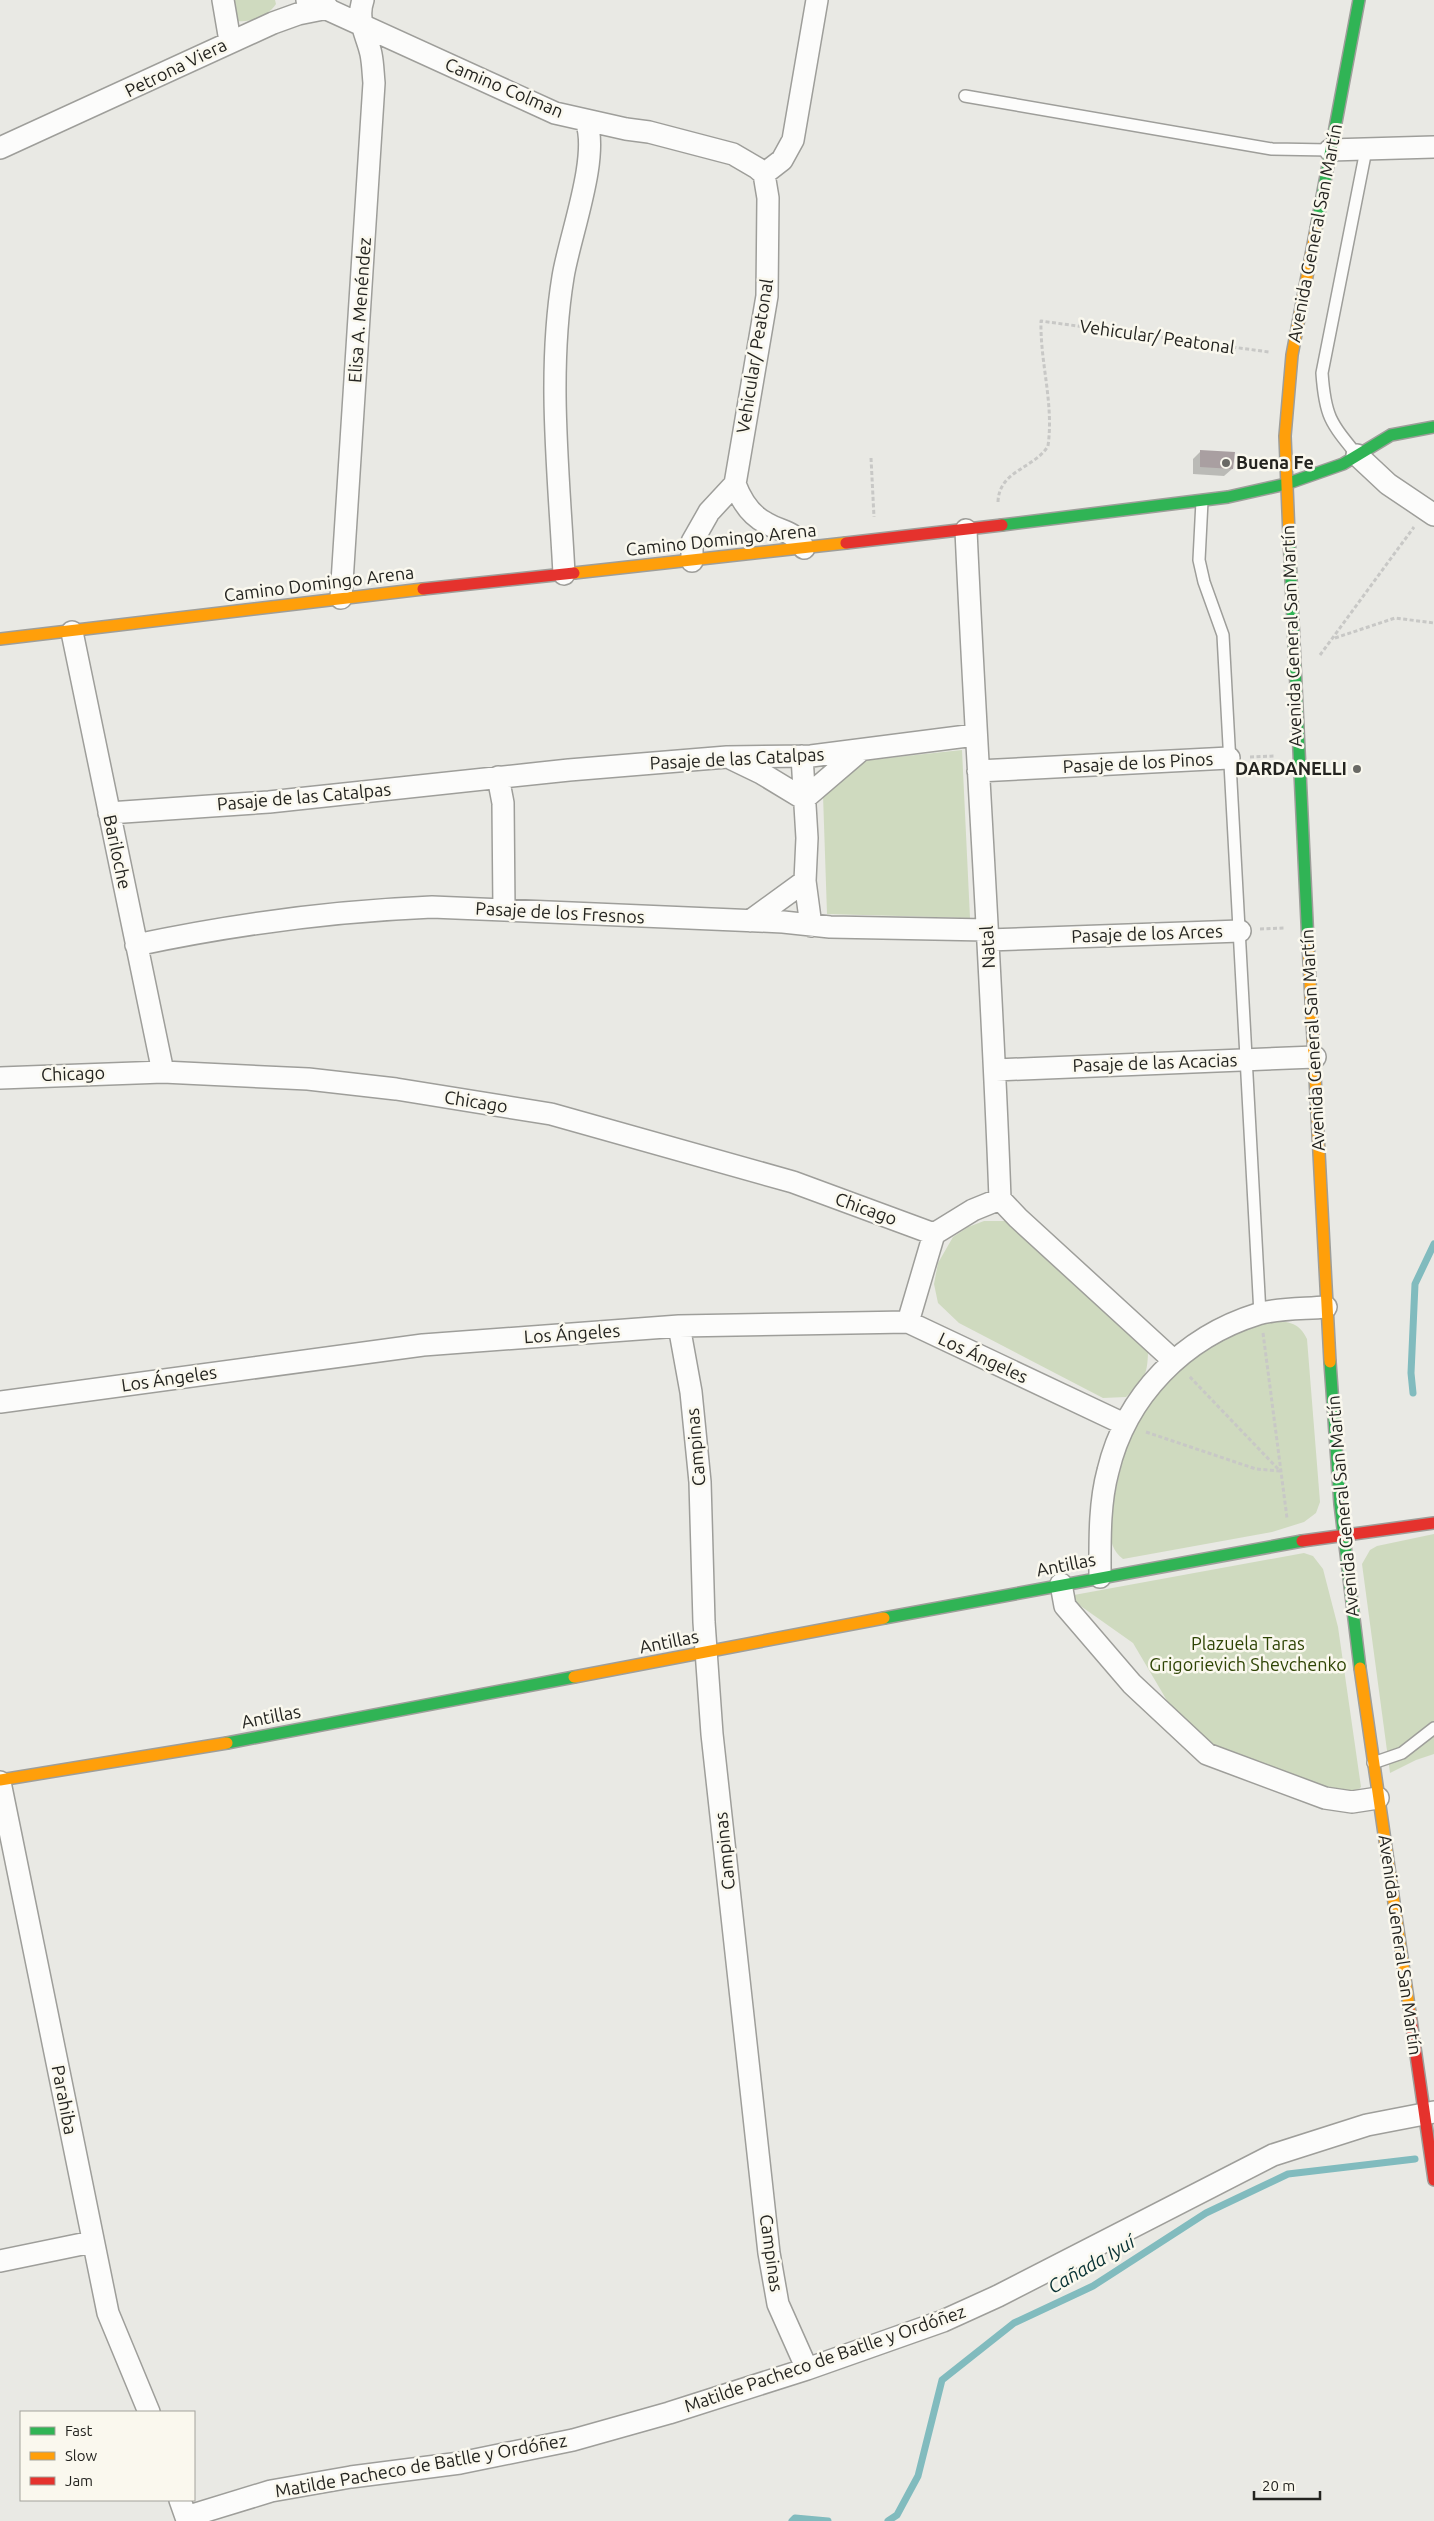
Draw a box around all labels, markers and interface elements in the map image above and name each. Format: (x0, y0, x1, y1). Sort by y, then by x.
street label: Petrona Viera (121, 34, 230, 100)
street label: Camino Colman (442, 53, 567, 121)
street label: Avenida General San Martín (1283, 122, 1345, 344)
street label: Elisa A. Menéndez (344, 236, 374, 383)
street label: Vehicular/ Peatonal (732, 277, 776, 435)
street label: Vehicular/ Peatonal (1078, 315, 1236, 357)
place label: Buena Fe (1236, 452, 1314, 472)
marker: Buena Fe (1220, 457, 1232, 469)
street label: Camino Domingo Arena (625, 519, 817, 559)
street label: Avenida General San Martín (1277, 525, 1305, 747)
street label: Camino Domingo Arena (223, 561, 415, 605)
street label: Pasaje de las Catalpas (649, 743, 825, 773)
street label: Pasaje de los Pinos (1062, 748, 1214, 776)
place label: DARDANELLI (1235, 758, 1347, 778)
marker: DARDANELLI (1351, 763, 1363, 775)
street label: Pasaje de las Catalpas (216, 778, 392, 814)
street label: Bariloche (100, 813, 136, 891)
street label: Pasaje de los Fresnos (475, 898, 645, 926)
street label: Pasaje de los Arces (1071, 920, 1223, 946)
street label: Natal (976, 925, 998, 969)
street label: Avenida General San Martín (1296, 929, 1328, 1152)
street label: Pasaje de las Acacias (1072, 1049, 1238, 1075)
street label: Chicago (41, 1062, 105, 1084)
street label: Chicago (443, 1086, 509, 1116)
street label: Chicago (833, 1188, 900, 1228)
street label: Los Ángeles (523, 1319, 621, 1346)
street label: Los Ángeles (936, 1327, 1032, 1387)
street label: Los Ángeles (120, 1360, 218, 1395)
street label: Avenida General San Martín (1322, 1395, 1362, 1618)
street label: Campinas (682, 1407, 708, 1487)
street label: Antillas (1034, 1548, 1097, 1580)
street label: Antillas (637, 1625, 700, 1657)
park label: Plazuela Taras Grigorievich Shevchenko (1149, 1633, 1347, 1674)
street label: Antillas (239, 1700, 302, 1732)
street label: Campinas (710, 1811, 738, 1891)
street label: Avenida General San Martín (1376, 1833, 1426, 2056)
street label: Parahiba (48, 2063, 82, 2136)
street label: Campinas (757, 2213, 787, 2293)
water label: Cañada Iyuí (1044, 2229, 1140, 2298)
street label: Matilde Pacheco de Batlle y Ordóñez (681, 2300, 968, 2416)
legend (20, 2411, 195, 2501)
text: Fast (65, 2422, 93, 2439)
street label: Matilde Pacheco de Batlle y Ordóñez (273, 2429, 568, 2501)
text: Slow (65, 2447, 98, 2464)
scale bar (1254, 2468, 1320, 2500)
text: Jam (65, 2472, 93, 2489)
text: 20 m (1262, 2477, 1295, 2494)

